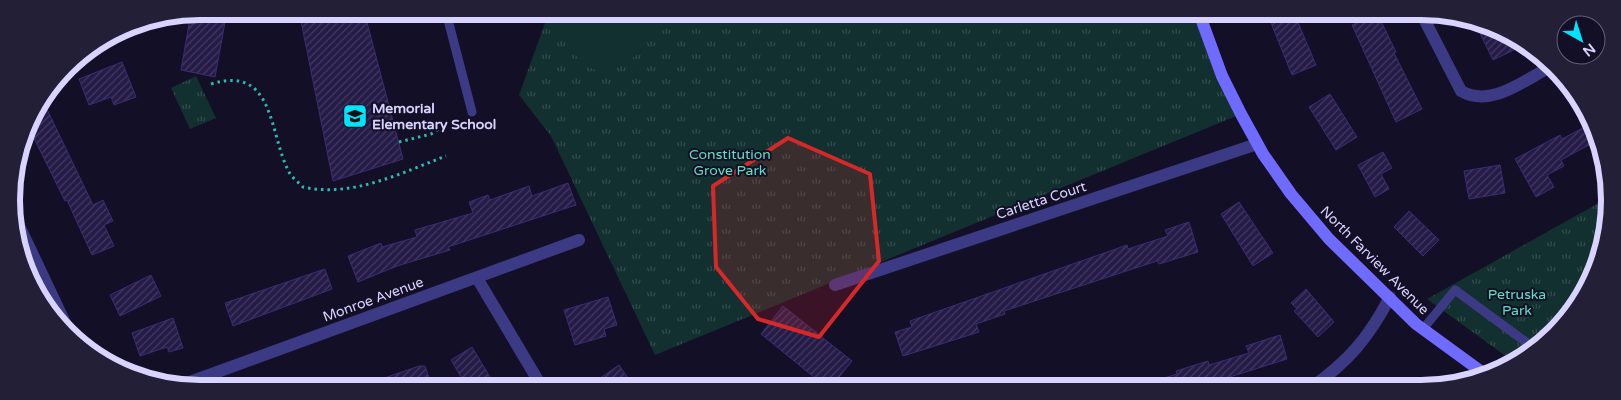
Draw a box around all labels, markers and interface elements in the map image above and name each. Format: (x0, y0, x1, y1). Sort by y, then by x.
north arrow (1556, 15, 1606, 65)
text: N (1579, 40, 1599, 60)
place label: Memorial Elementary School (372, 100, 496, 133)
school or university icon: Memorial Elementary School (342, 103, 368, 129)
park label: Constitution Grove Park (689, 146, 771, 179)
street label: Carletta Court (994, 178, 1089, 223)
street label: North Farview Avenue (1317, 202, 1433, 318)
street label: Monroe Avenue (321, 273, 426, 326)
park label: Petruska Park (1488, 286, 1546, 319)

